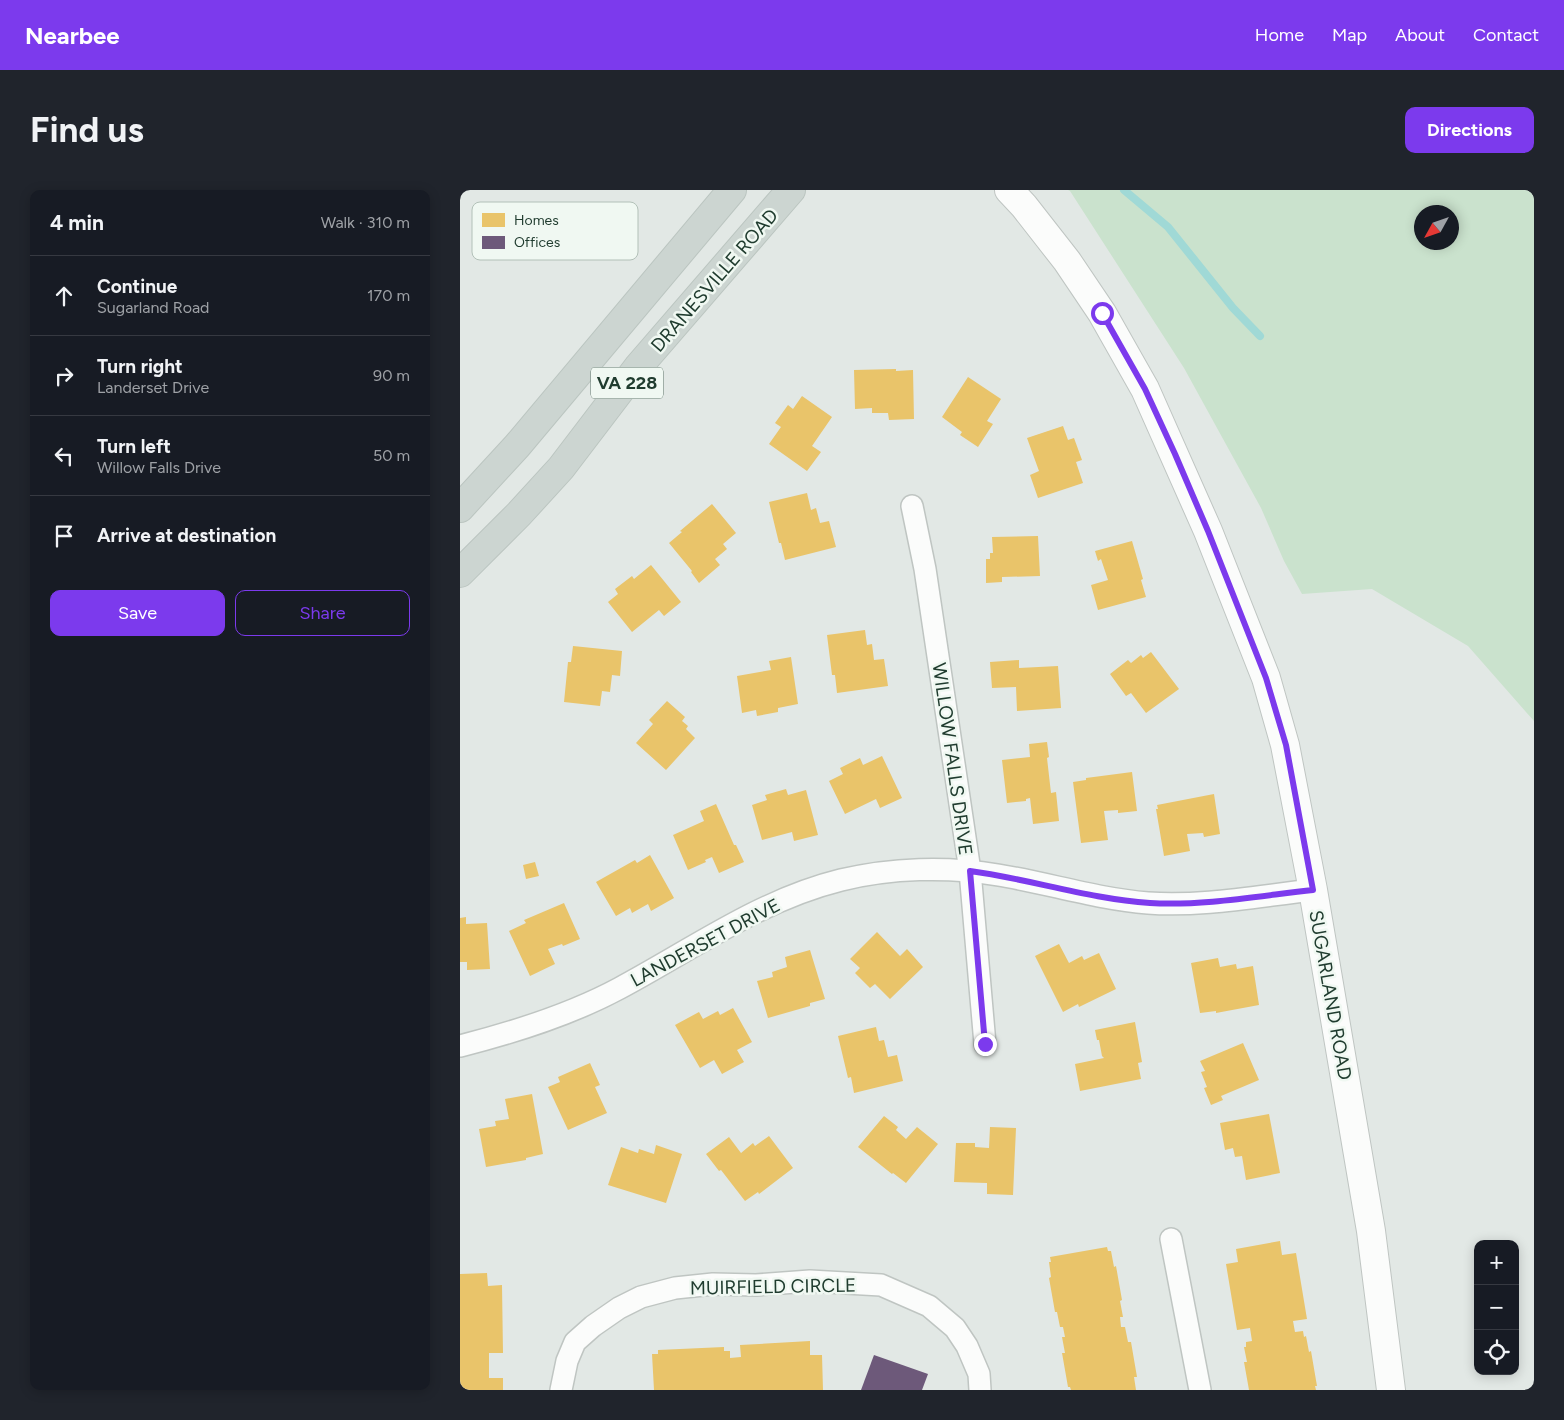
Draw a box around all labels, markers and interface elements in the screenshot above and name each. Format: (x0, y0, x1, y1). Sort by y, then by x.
text: Nearbee (25, 21, 120, 50)
text: Home (1255, 24, 1304, 46)
text: Map (1332, 24, 1367, 46)
text: About (1395, 24, 1445, 46)
text: Contact (1473, 24, 1539, 46)
button: Directions (1405, 107, 1534, 153)
text: Find us (30, 109, 144, 151)
legend (472, 202, 638, 260)
street label: DRANESVILLE ROAD (646, 204, 783, 357)
north arrow (1414, 205, 1459, 250)
text: 4 min (50, 210, 104, 235)
text: Homes (514, 212, 559, 229)
text: Walk · 310 m (321, 213, 410, 232)
text: Offices (514, 234, 560, 251)
text: Continue (97, 275, 177, 298)
icon: ahead (50, 282, 78, 310)
text: 170 m (367, 286, 410, 305)
text: Sugarland Road (97, 298, 209, 317)
route start (1091, 302, 1114, 325)
text: Turn right (97, 355, 183, 378)
icon: right (50, 362, 78, 390)
text: 90 m (373, 366, 410, 385)
road number: VA 228 (591, 368, 663, 398)
text: Landerset Drive (97, 378, 209, 397)
text: Turn left (97, 435, 171, 458)
icon: left (50, 442, 78, 470)
text: 50 m (373, 446, 410, 465)
text: Willow Falls Drive (97, 458, 221, 477)
icon: arrive (50, 522, 78, 550)
text: Arrive at destination (97, 524, 276, 547)
button: Save (50, 590, 225, 636)
button: Share (235, 590, 410, 636)
street label: WILLOW FALLS DRIVE (928, 661, 977, 857)
street label: LANDERSET DRIVE (626, 893, 784, 992)
street label: SUGARLAND ROAD (1304, 908, 1357, 1082)
route end (974, 1033, 997, 1056)
map controls (1474, 1240, 1519, 1375)
button: + (1474, 1240, 1519, 1285)
street label: MUIRFIELD CIRCLE (690, 1274, 856, 1299)
button: − (1474, 1285, 1519, 1330)
button: locate (1474, 1330, 1519, 1375)

